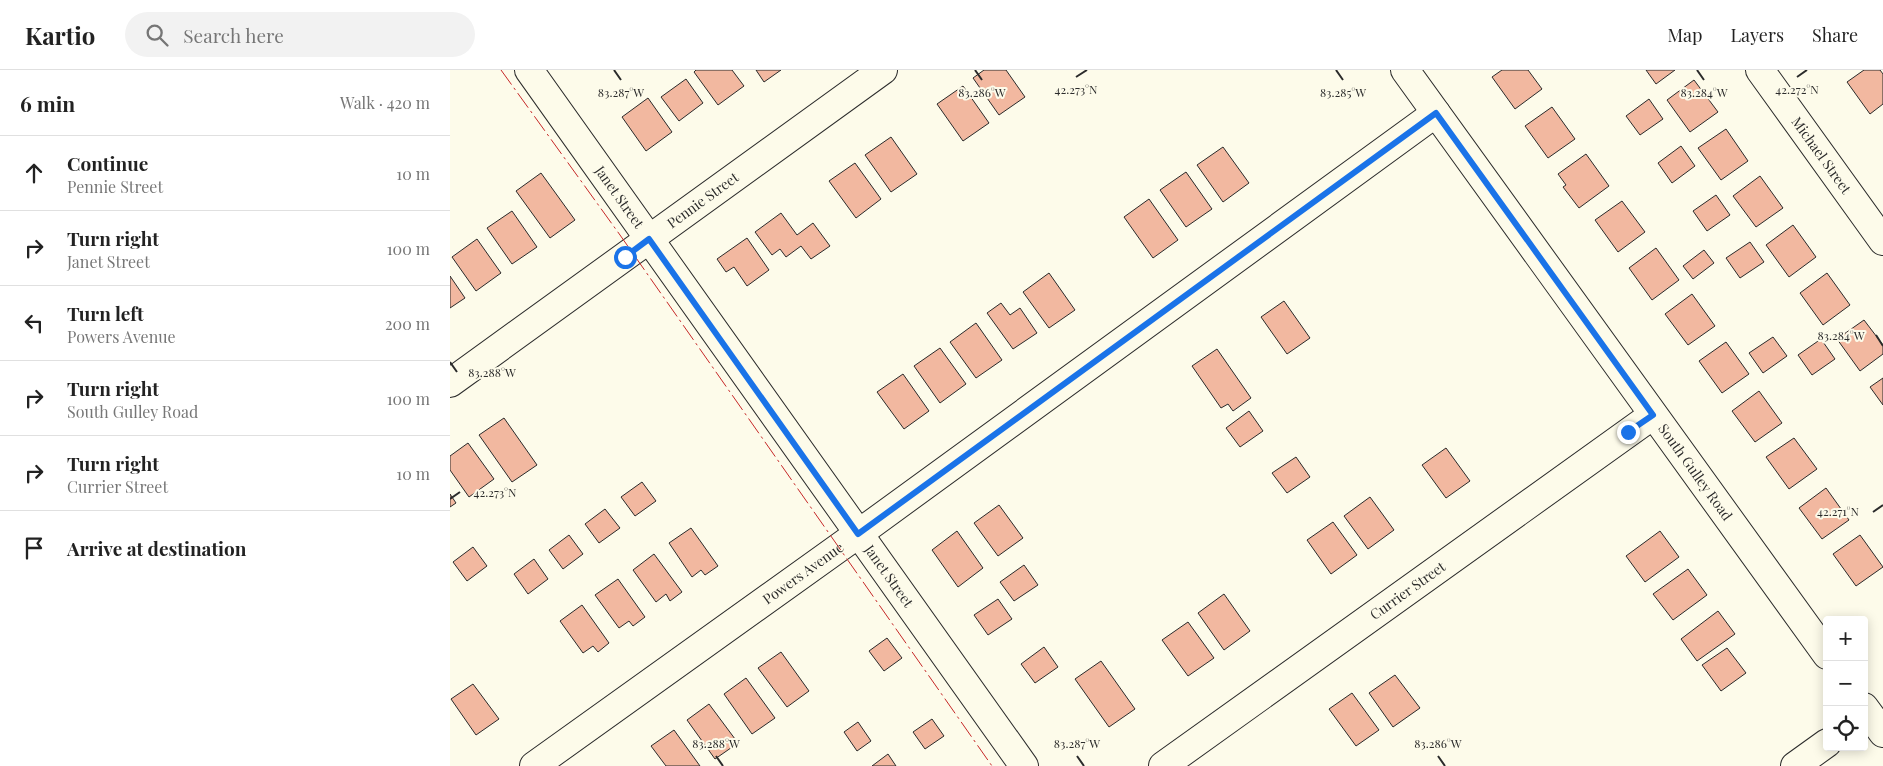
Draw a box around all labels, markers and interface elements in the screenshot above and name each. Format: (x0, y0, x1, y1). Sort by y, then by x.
search box (125, 12, 475, 57)
text: Kartio (25, 19, 95, 51)
icon: search (143, 21, 171, 49)
text: Search here (183, 22, 284, 48)
text: Map (1667, 23, 1702, 47)
text: Layers (1730, 23, 1784, 47)
text: Share (1812, 23, 1858, 47)
text: 42.273°N (1055, 81, 1098, 97)
text: 42.272°N (1775, 81, 1819, 97)
text: 83.287°W (598, 84, 644, 100)
text: 83.286°W (958, 84, 1006, 100)
text: 83.285°W (1320, 84, 1366, 100)
text: 83.284°W (1681, 84, 1728, 100)
text: 6 min (20, 89, 75, 117)
text: Walk · 420 m (340, 92, 430, 113)
street label: Michael Street (1788, 113, 1856, 198)
text: Continue (67, 150, 148, 176)
icon: ahead (20, 159, 48, 187)
street label: Janet Street (590, 161, 649, 233)
text: 10 m (396, 163, 430, 184)
street label: Pennie Street (663, 167, 743, 232)
text: Pennie Street (67, 176, 163, 197)
text: Turn right (67, 225, 159, 251)
icon: right (20, 234, 48, 262)
text: 100 m (387, 238, 430, 259)
route start (614, 246, 637, 269)
text: Janet Street (67, 251, 150, 272)
text: Turn left (67, 300, 144, 326)
icon: left (20, 309, 48, 337)
text: 200 m (385, 313, 430, 334)
text: Powers Avenue (67, 326, 176, 347)
text: 83.284°W (1818, 327, 1865, 343)
text: 83.288°W (468, 364, 516, 380)
text: Turn right (67, 375, 159, 401)
icon: right (20, 384, 48, 412)
text: 100 m (387, 388, 430, 409)
text: South Gulley Road (67, 401, 198, 422)
street label: South Gulley Road (1654, 420, 1737, 524)
route end (1617, 421, 1640, 444)
text: Turn right (67, 450, 159, 476)
icon: right (20, 459, 48, 487)
text: 10 m (396, 463, 430, 484)
text: Currier Street (67, 476, 168, 497)
text: 42.273°N (474, 484, 517, 500)
text: 42.271°N (1817, 503, 1860, 519)
icon: arrive (20, 534, 48, 562)
text: Arrive at destination (67, 535, 247, 561)
street label: Powers Avenue (759, 537, 847, 608)
street label: Janet Street (860, 540, 919, 612)
street label: Currier Street (1366, 556, 1450, 624)
map controls (1823, 616, 1868, 751)
button: + (1823, 616, 1868, 661)
button: − (1823, 661, 1868, 706)
button: locate (1823, 706, 1868, 751)
text: 83.288°W (692, 735, 740, 751)
text: 83.287°W (1054, 735, 1100, 751)
text: 83.286°W (1414, 735, 1462, 751)

